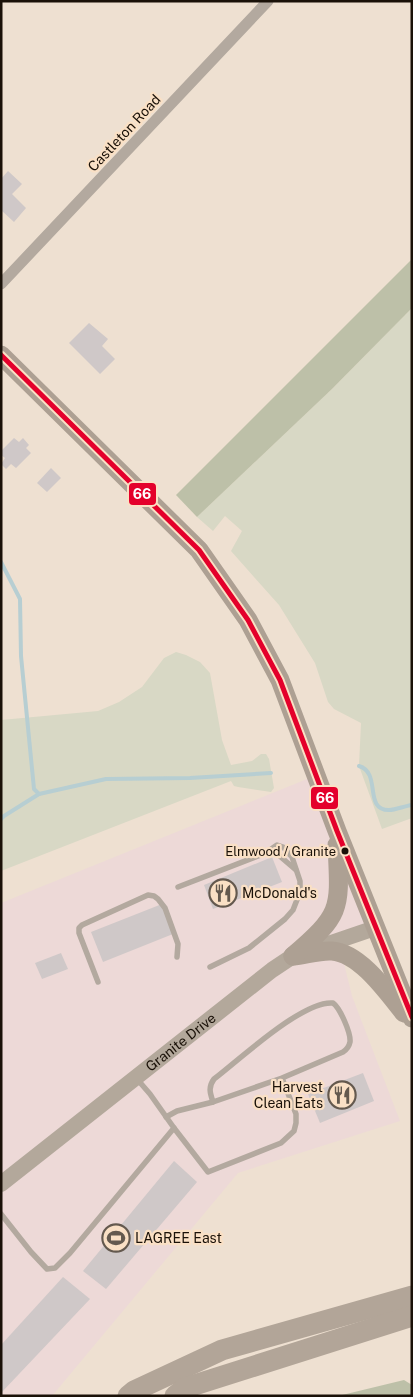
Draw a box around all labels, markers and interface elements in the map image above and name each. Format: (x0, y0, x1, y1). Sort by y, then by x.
street label: Castleton Road (84, 91, 164, 175)
line badge: 66 (128, 482, 157, 506)
text: 66 (133, 486, 151, 502)
line badge: 66 (310, 786, 339, 810)
text: 66 (316, 790, 334, 806)
place label: Elmwood / Granite (225, 844, 336, 859)
marker: Elmwood / Granite (340, 846, 350, 856)
restaurant icon: McDonald's (208, 878, 238, 908)
place label: McDonald's (242, 885, 317, 901)
street label: Granite Drive (142, 1009, 219, 1075)
place label: Harvest Clean Eats (254, 1079, 323, 1111)
restaurant icon: Harvest Clean Eats (327, 1080, 357, 1110)
sports icon: LAGREE East (101, 1223, 131, 1253)
place label: LAGREE East (135, 1230, 222, 1246)

